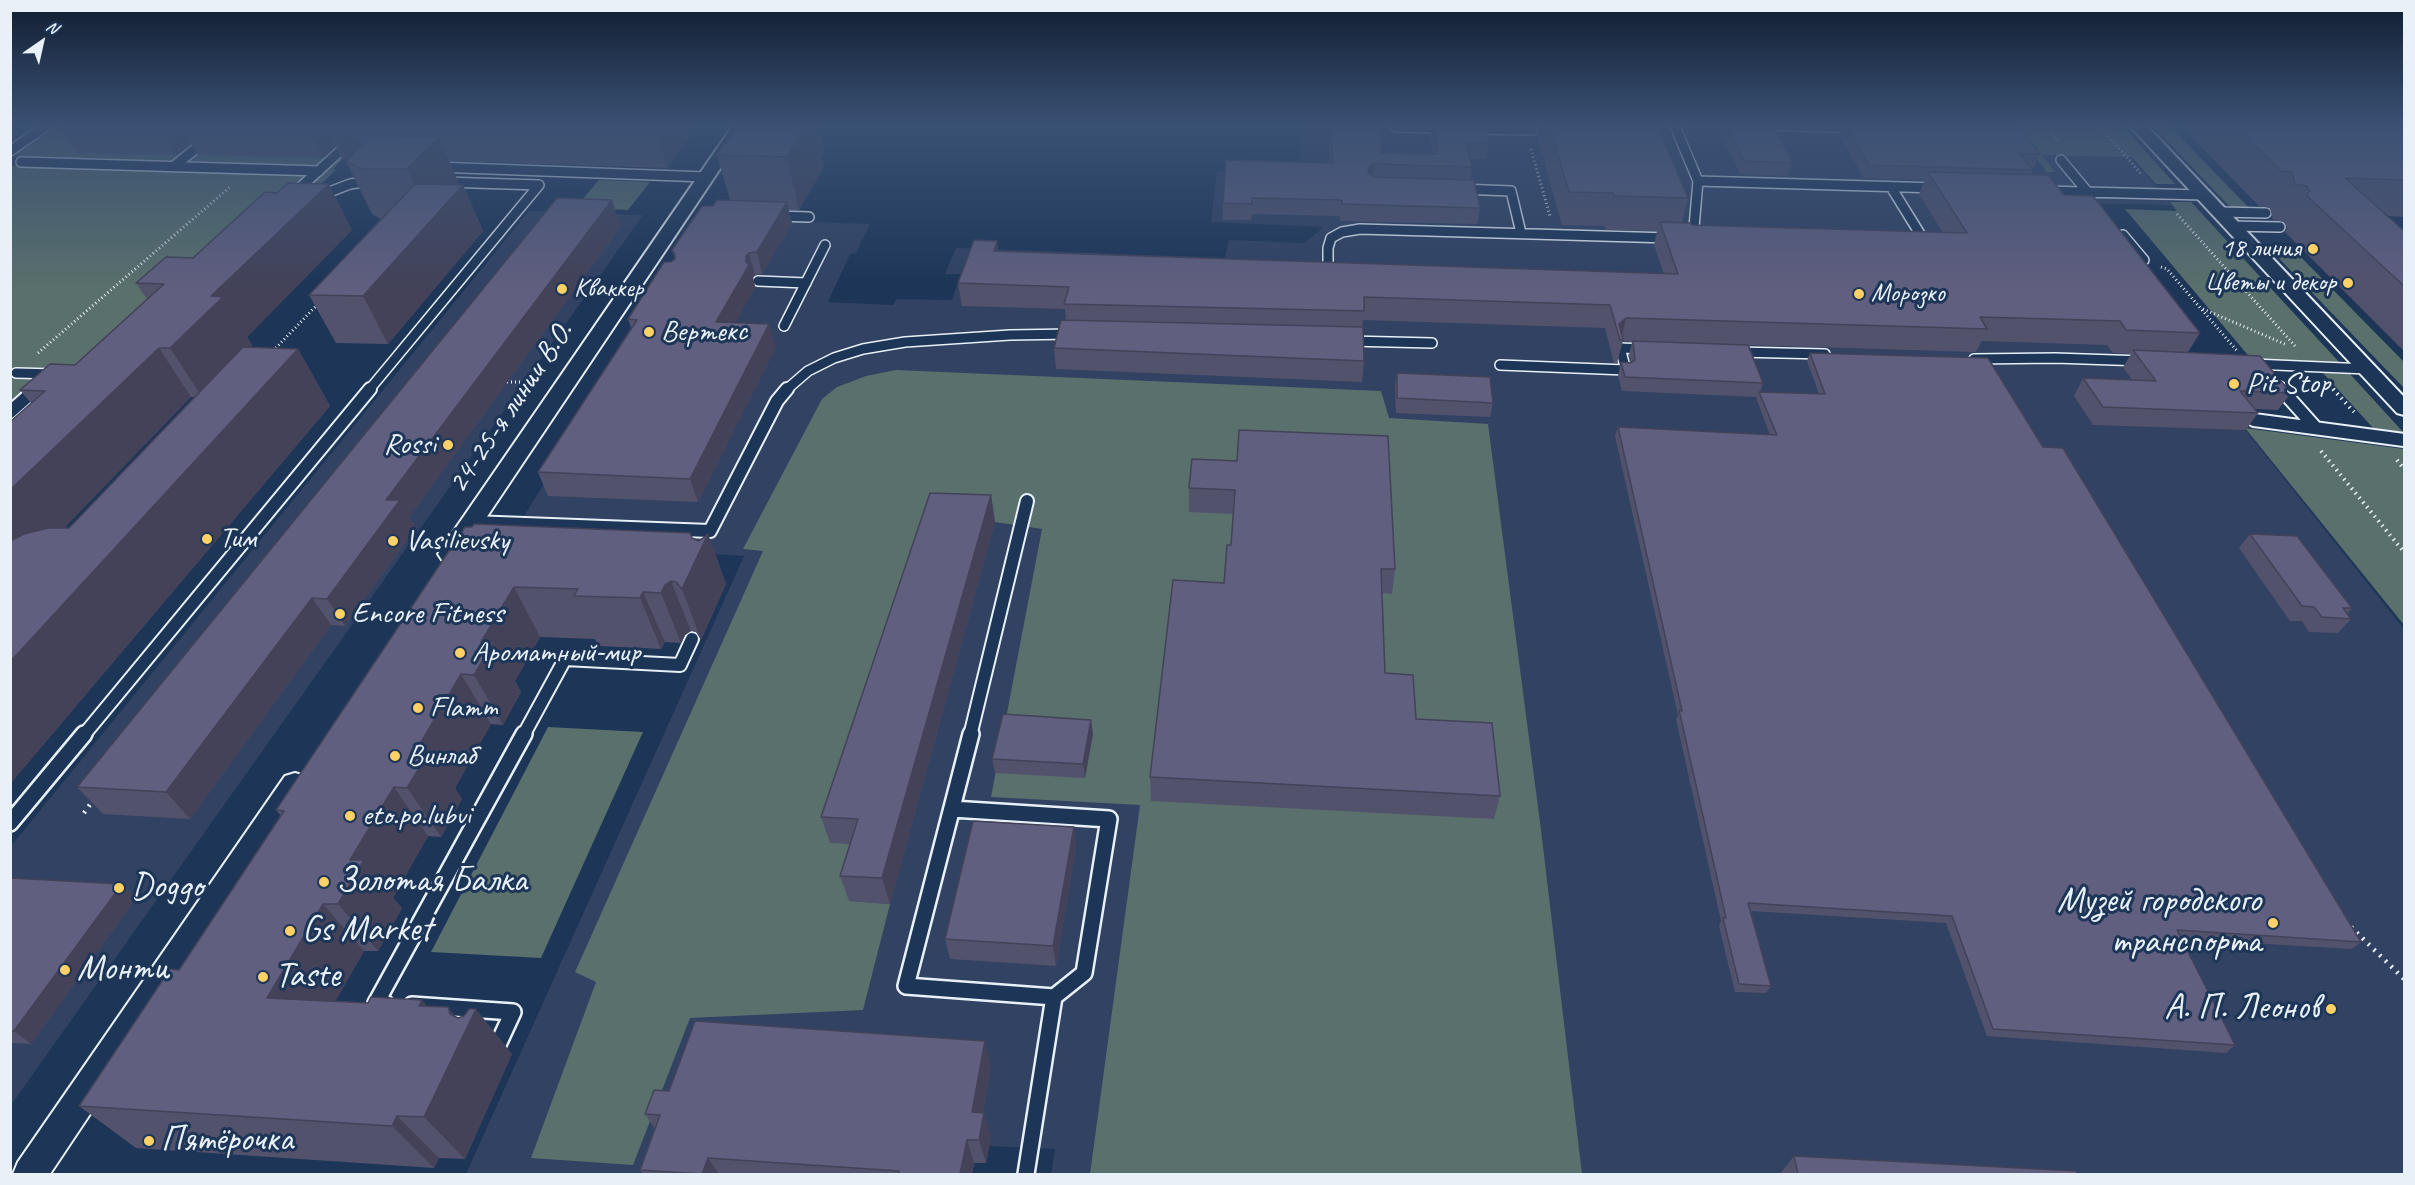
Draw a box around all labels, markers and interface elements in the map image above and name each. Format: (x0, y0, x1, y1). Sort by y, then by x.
north arrow (12, 12, 72, 72)
text: N (42, 16, 62, 38)
place label: 18 линия (2222, 233, 2301, 265)
marker: 18 линия (2306, 242, 2320, 256)
place label: Цветы и декор (2205, 267, 2336, 299)
place label: Кваккер (574, 273, 643, 305)
marker: Цветы и декор (2341, 276, 2355, 290)
place label: Морозко (1871, 278, 1945, 310)
marker: Кваккер (555, 282, 569, 296)
marker: Морозко (1852, 287, 1866, 301)
place label: Вертекс (661, 314, 747, 350)
street label: 24-25-я линии В.О. (440, 316, 582, 500)
marker: Вертекс (642, 325, 656, 339)
place label: Pit Stop (2246, 366, 2330, 402)
marker: Pit Stop (2227, 377, 2241, 391)
place label: Rossi (384, 427, 436, 463)
marker: Rossi (441, 438, 455, 452)
place label: Тим (219, 521, 256, 557)
place label: Vasilievsky (405, 523, 509, 559)
marker: Тим (200, 532, 214, 546)
marker: Vasilievsky (386, 534, 400, 548)
place label: Encore Fitness (352, 596, 503, 632)
marker: Encore Fitness (333, 607, 347, 621)
place label: Ароматный мир (472, 635, 640, 671)
marker: Ароматный мир (453, 646, 467, 660)
place label: Flamm (430, 690, 498, 726)
marker: Flamm (411, 701, 425, 715)
place label: Винлаб (407, 738, 475, 774)
marker: Винлаб (388, 749, 402, 763)
place label: eto.po.lubvi (362, 798, 471, 834)
marker: eto.po.lubvi (343, 809, 357, 823)
place label: Золотая Балка (336, 860, 527, 904)
place label: Doggo (131, 866, 203, 910)
marker: Золотая Балка (317, 875, 331, 889)
place label: Музей городского транспорта (2057, 880, 2261, 965)
marker: Doggo (112, 881, 126, 895)
place label: Gs Market (302, 909, 432, 953)
marker: Музей городского транспорта (2266, 916, 2280, 930)
marker: Gs Market (283, 924, 297, 938)
place label: Монти (77, 948, 168, 992)
place label: Taste (275, 955, 340, 999)
marker: Монти (58, 963, 72, 977)
marker: Taste (256, 970, 270, 984)
place label: А. П. Леонов (2164, 987, 2319, 1031)
marker: А. П. Леонов (2324, 1002, 2338, 1016)
place label: Пятёрочка (161, 1119, 293, 1163)
marker: Пятёрочка (142, 1134, 156, 1148)

